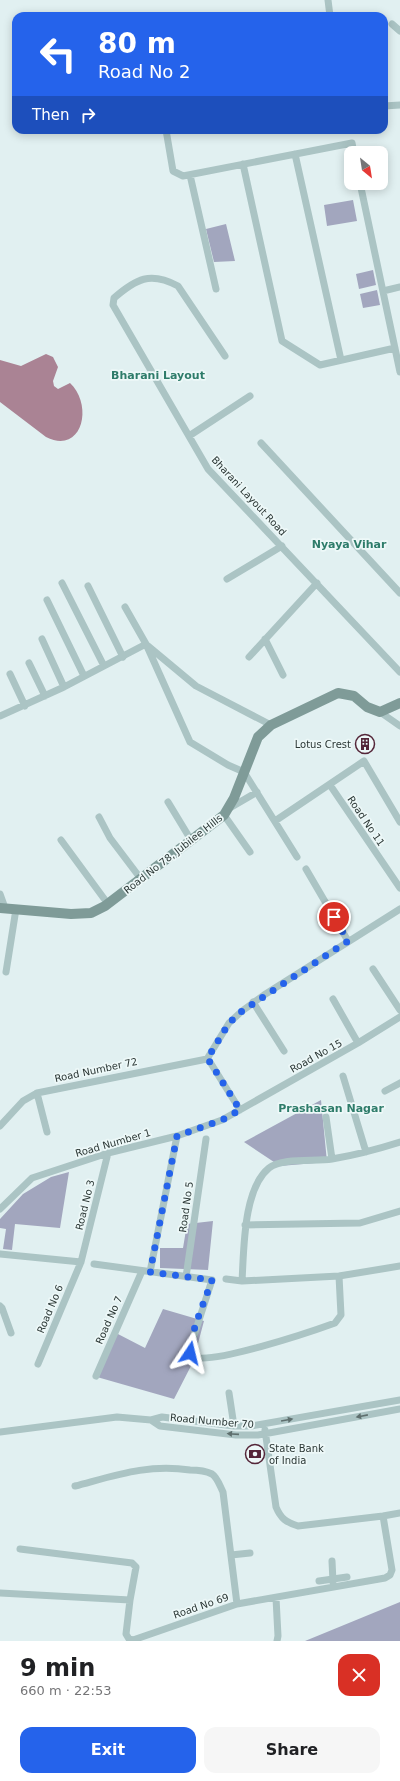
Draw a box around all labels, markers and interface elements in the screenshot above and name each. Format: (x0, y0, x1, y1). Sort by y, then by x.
text: 80 m (98, 27, 176, 60)
icon: left (32, 28, 84, 80)
text: Road No 2 (98, 61, 191, 82)
icon: right (77, 104, 99, 126)
text: Then (32, 106, 69, 124)
north arrow (344, 146, 388, 190)
map controls (344, 146, 388, 190)
district label: Bharani Layout (111, 369, 205, 382)
street label: Bharani Layout Road (209, 454, 289, 538)
district label: Nyaya Vihar (312, 538, 387, 551)
building icon: Lotus Crest (354, 733, 376, 755)
place label: Lotus Crest (295, 739, 351, 750)
street label: Road No 11 (345, 794, 387, 848)
street label: Road No 78, Jubilee Hills (122, 812, 224, 896)
pin (317, 900, 351, 934)
icon: arrive (323, 906, 345, 928)
street label: Road No 15 (288, 1037, 344, 1075)
street label: Road Number 72 (54, 1056, 138, 1084)
district label: Prashasan Nagar (278, 1102, 384, 1115)
street label: Road Number 1 (74, 1127, 152, 1159)
street label: Road No 3 (73, 1179, 97, 1231)
street label: Road No 5 (177, 1181, 195, 1233)
street label: Road No 6 (35, 1283, 65, 1335)
street label: Road No 7 (94, 1294, 124, 1346)
position arrow (169, 1332, 211, 1374)
street label: Road Number 70 (170, 1412, 254, 1430)
one-way arrow (356, 1413, 368, 1419)
one-way arrow (281, 1417, 293, 1423)
one-way arrow (227, 1431, 239, 1438)
bank icon: State Bank of India (244, 1443, 266, 1465)
place label: State Bank of India (269, 1443, 324, 1466)
street label: Road No 69 (172, 1591, 230, 1621)
text: 9 min (20, 1654, 95, 1682)
button: close (338, 1654, 380, 1696)
text: 660 m · 22:53 (20, 1683, 111, 1698)
button: Exit (20, 1727, 196, 1773)
button: Share (204, 1727, 380, 1773)

